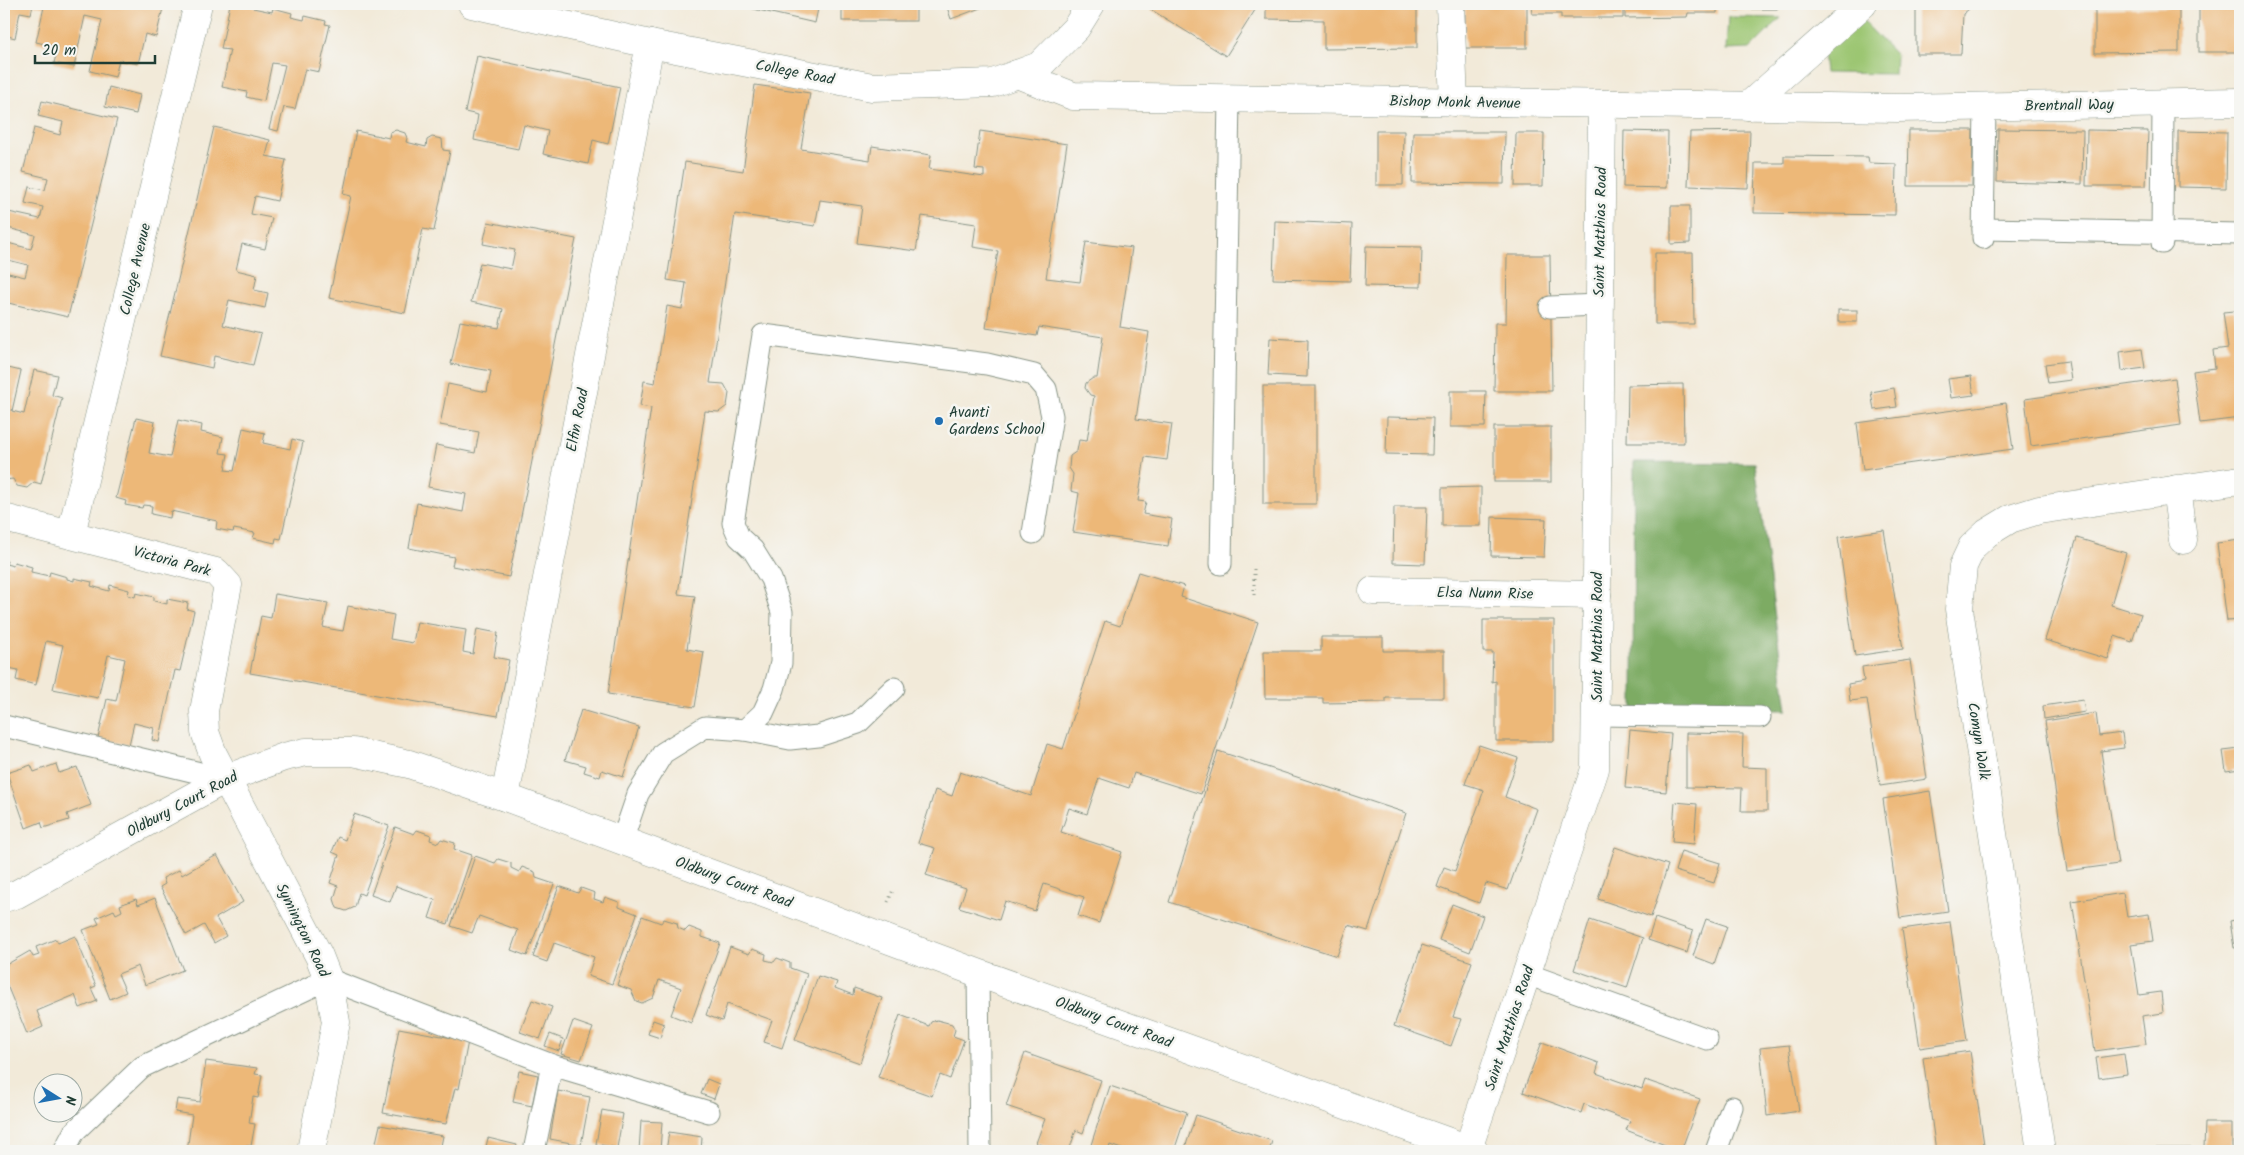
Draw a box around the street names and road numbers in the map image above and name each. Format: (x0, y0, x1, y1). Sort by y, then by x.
street label: College Road (753, 54, 837, 92)
street label: Bishop Monk Avenue (1389, 90, 1521, 116)
street label: Brentnall Way (2024, 93, 2115, 119)
street label: Saint Matthias Road (1588, 166, 1614, 297)
street label: College Avenue (114, 221, 158, 318)
street label: Elfin Road (560, 386, 596, 454)
street label: Victoria Park (130, 540, 214, 584)
street label: Saint Matthias Road (1586, 571, 1610, 702)
street label: Elsa Nunn Rise (1436, 581, 1534, 607)
street label: Comyn Walk (1960, 701, 1996, 783)
street label: Oldbury Court Road (122, 765, 243, 844)
street label: Oldbury Court Road (672, 851, 796, 915)
street label: Symington Road (269, 879, 336, 982)
street label: Saint Matthias Road (1478, 962, 1542, 1094)
street label: Oldbury Court Road (1052, 991, 1176, 1055)

